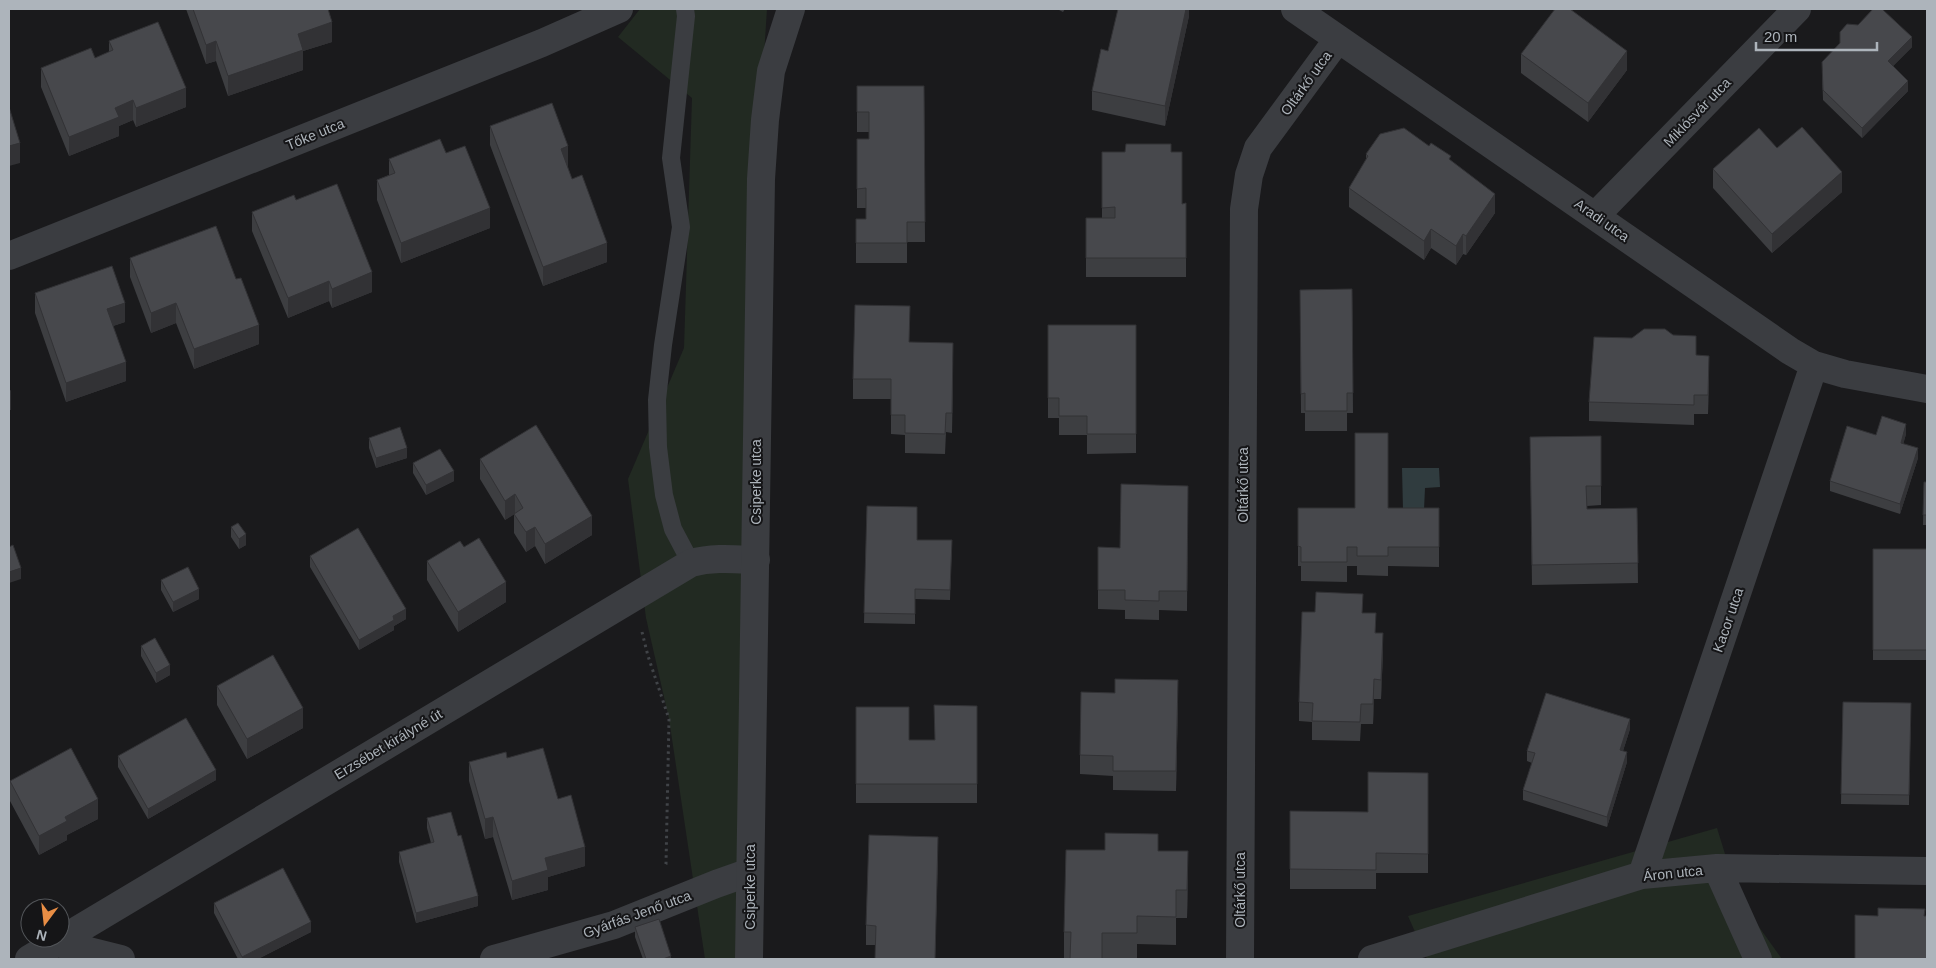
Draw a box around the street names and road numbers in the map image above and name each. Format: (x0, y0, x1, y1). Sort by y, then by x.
street label: Oltárkő utca (1277, 48, 1335, 118)
street label: Miklósvár utca (1660, 74, 1734, 150)
street label: Tőke utca (283, 115, 347, 153)
street label: Aradi utca (1572, 195, 1633, 245)
street label: Csiperke utca (748, 439, 764, 525)
street label: Oltárkő utca (1235, 447, 1251, 523)
street label: Kacor utca (1710, 586, 1747, 654)
street label: Erzsébet királyné út (331, 705, 445, 783)
street label: Csiperke utca (742, 844, 758, 930)
street label: Oltárkő utca (1232, 852, 1248, 928)
street label: Áron utca (1642, 862, 1704, 884)
street label: Gyárfás Jenő utca (581, 887, 693, 941)

